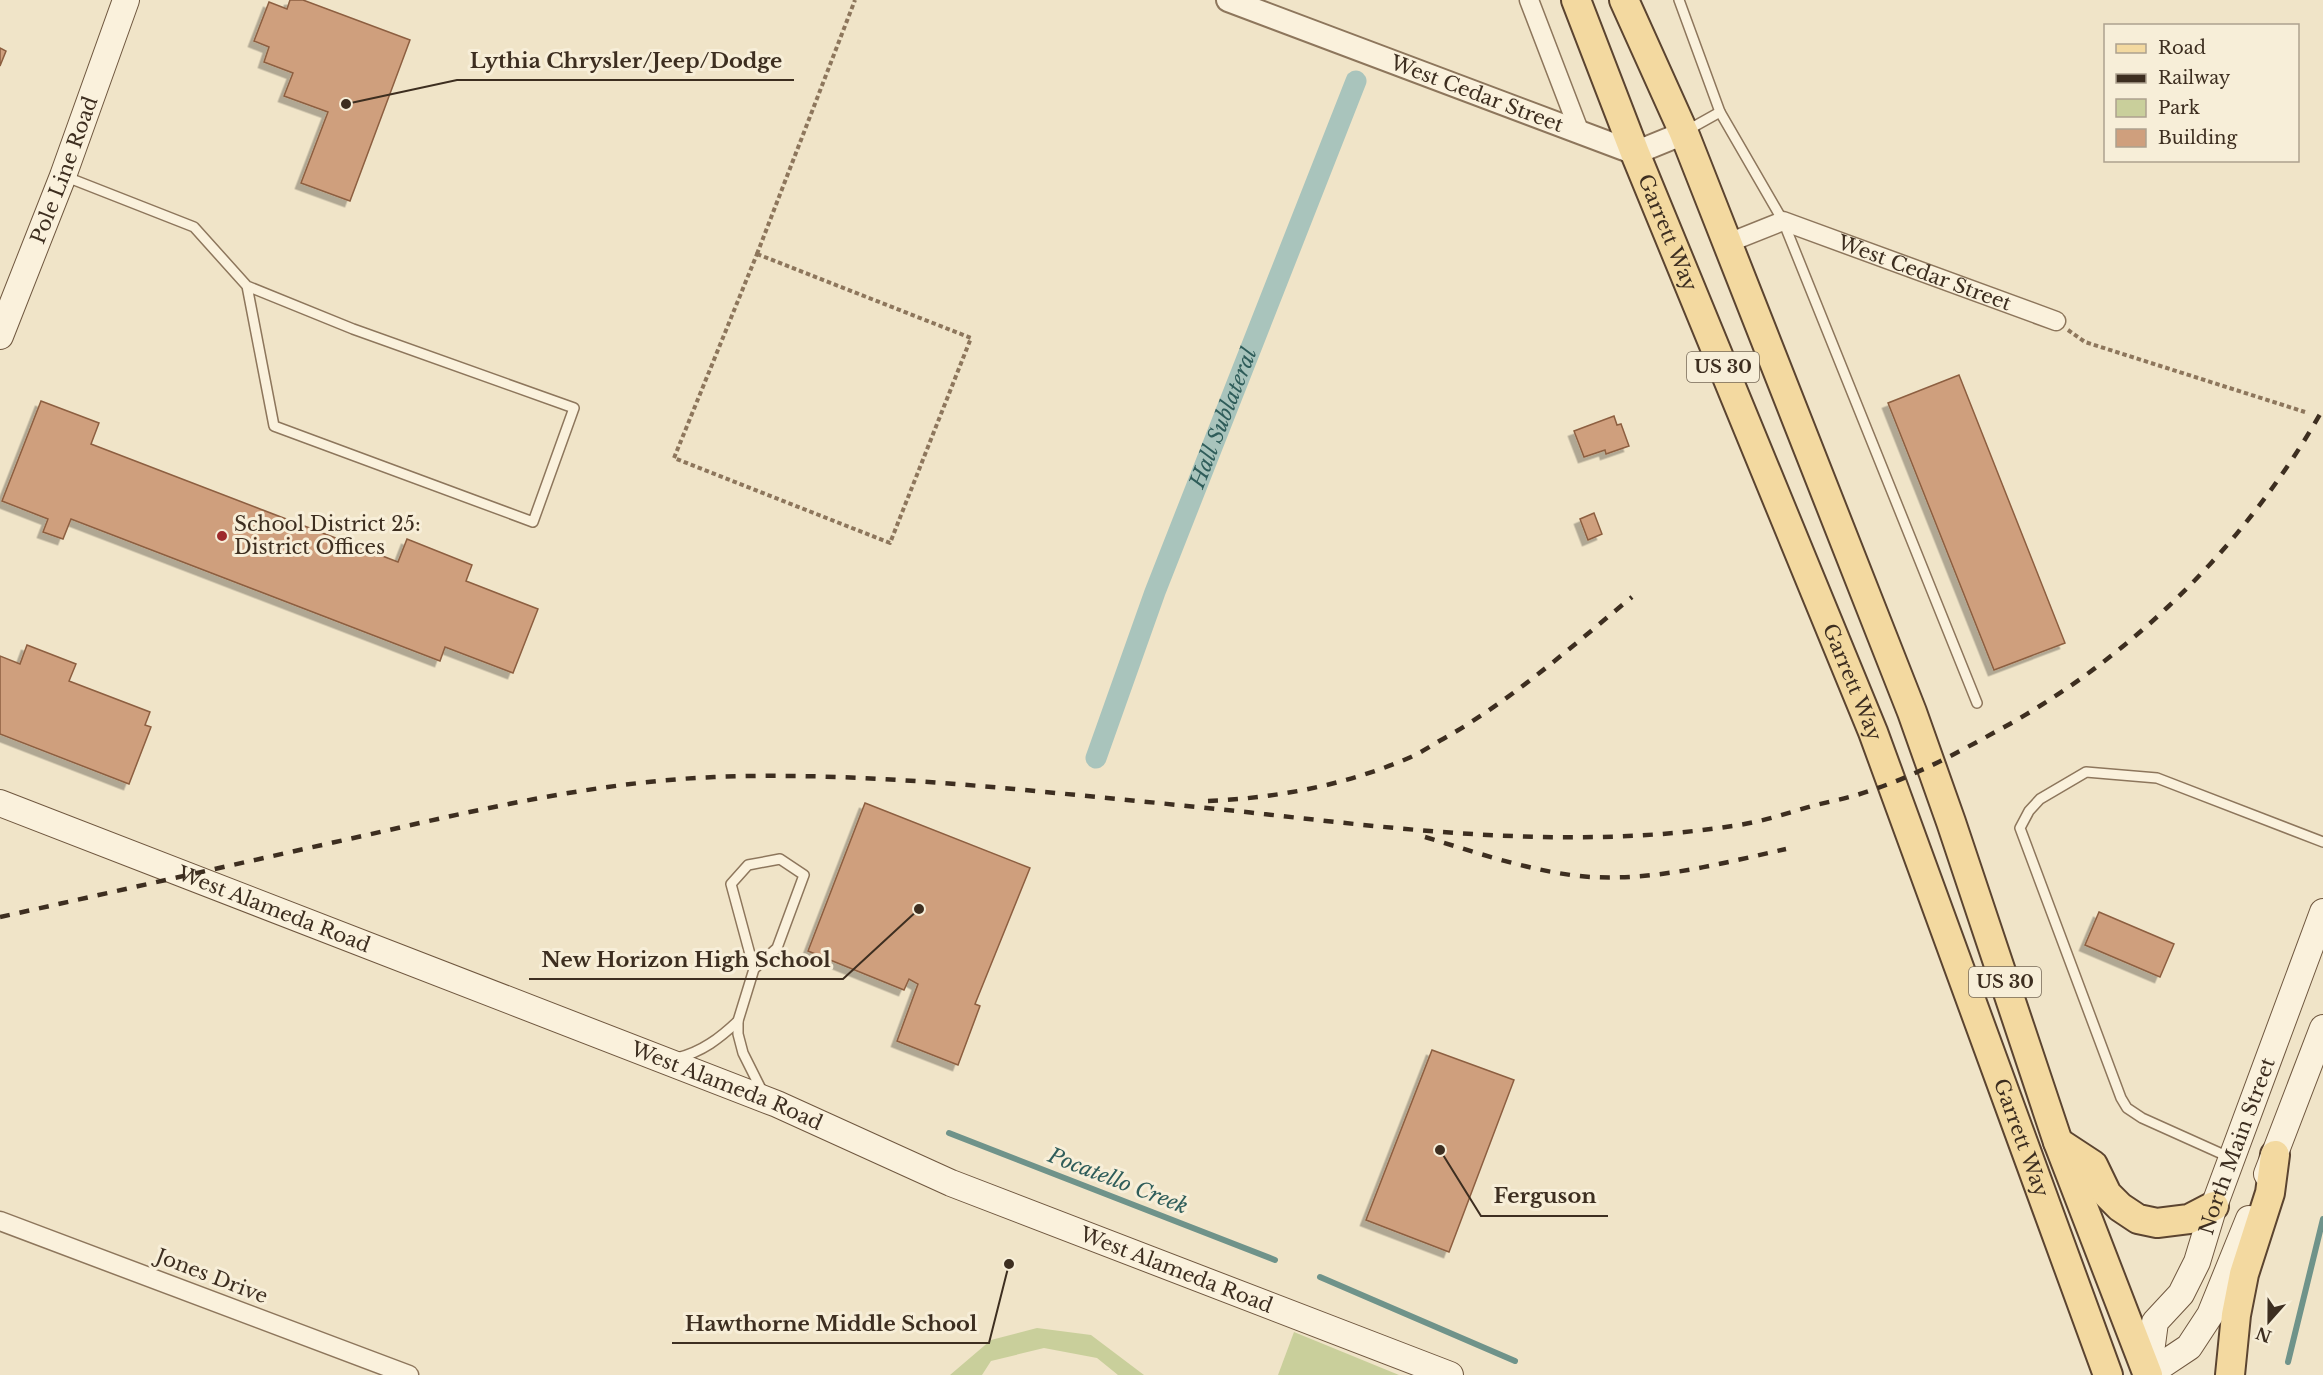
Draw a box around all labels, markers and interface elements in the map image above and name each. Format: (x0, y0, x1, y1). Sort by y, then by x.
legend (2104, 24, 2299, 162)
text: Road (2158, 37, 2206, 59)
callout: Lythia Chrysler/Jeep/Dodge (457, 41, 794, 80)
text: Lythia Chrysler/Jeep/Dodge (470, 48, 782, 74)
street label: West Cedar Street (1386, 50, 1567, 137)
text: Railway (2158, 67, 2231, 89)
street label: Pole Line Road (26, 93, 103, 247)
text: Park (2158, 97, 2200, 119)
text: Building (2158, 127, 2237, 149)
street label: Garrett Way (1633, 171, 1702, 295)
street label: West Cedar Street (1834, 230, 2015, 316)
water label: Hall Sublateral (1184, 344, 1263, 493)
road number: US 30 (1687, 352, 1759, 382)
place label: School District 25: District Offices (234, 512, 421, 559)
marker: School District 25: District Offices (215, 529, 229, 543)
street label: Garrett Way (1818, 620, 1887, 744)
street label: West Alameda Road (174, 861, 374, 957)
callout: New Horizon High School (529, 940, 843, 979)
text: New Horizon High School (541, 947, 831, 973)
road number: US 30 (1969, 967, 2041, 997)
street label: West Alameda Road (627, 1036, 827, 1135)
street label: North Main Street (2194, 1054, 2280, 1237)
street label: Garrett Way (1989, 1075, 2054, 1200)
water label: Pocatello Creek (1043, 1142, 1192, 1220)
callout: Ferguson (1481, 1177, 1608, 1216)
text: Ferguson (1493, 1183, 1597, 1209)
street label: West Alameda Road (1076, 1222, 1276, 1318)
street label: Jones Drive (150, 1243, 271, 1308)
north arrow (2239, 1291, 2299, 1351)
callout: Hawthorne Middle School (672, 1304, 989, 1343)
text: Hawthorne Middle School (685, 1311, 978, 1337)
text: N (2253, 1323, 2274, 1347)

